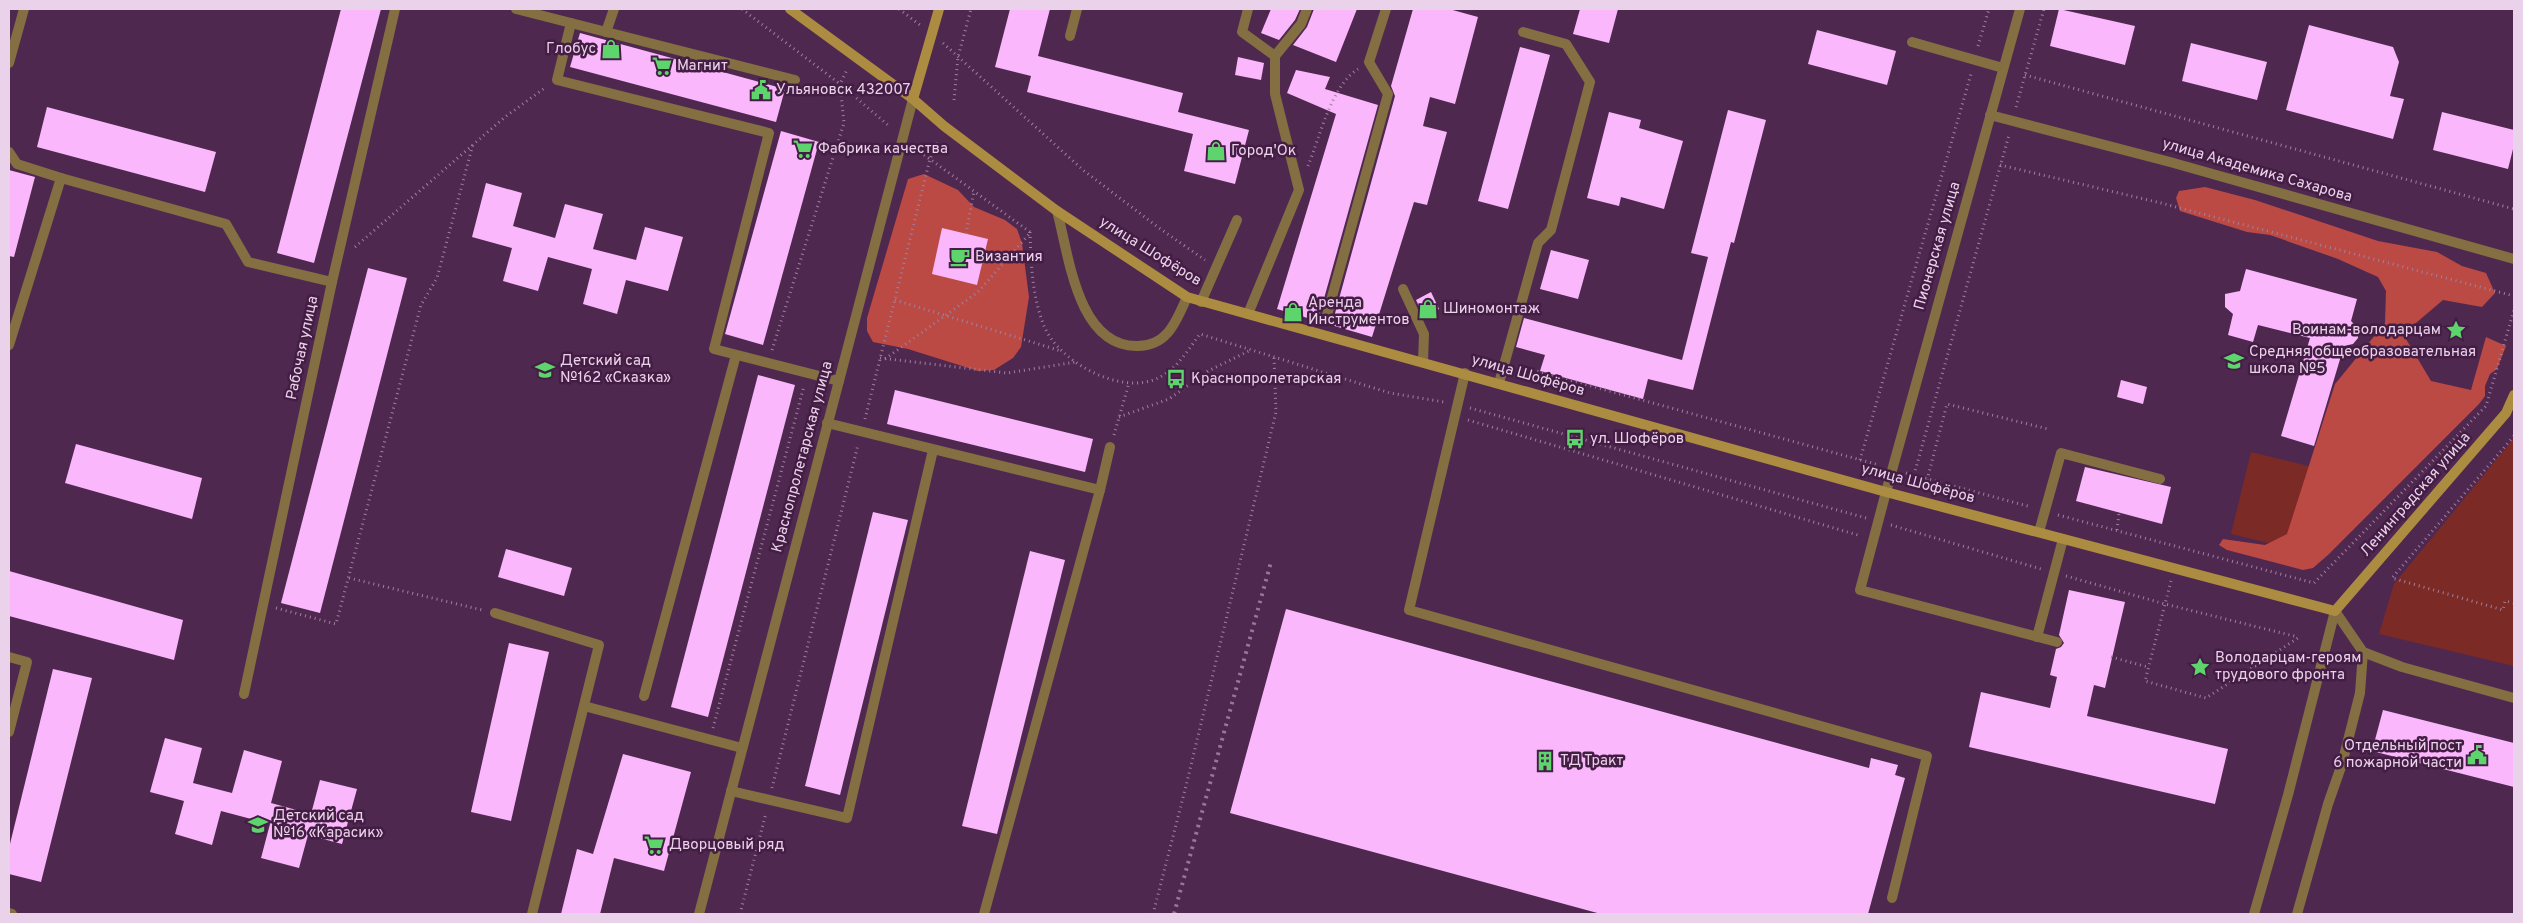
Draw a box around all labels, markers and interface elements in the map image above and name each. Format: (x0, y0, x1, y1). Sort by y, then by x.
shop icon: Глобус (600, 38, 622, 60)
place label: Глобус (546, 40, 596, 59)
supermarket icon: Магнит (651, 55, 673, 77)
place label: Магнит (677, 57, 728, 76)
public building icon: Ульяновск 432007 (750, 79, 772, 101)
place label: Ульяновск 432007 (776, 81, 910, 100)
street label: улица Академика Сахарова (2160, 135, 2354, 207)
supermarket icon: Фабрика качества (792, 138, 814, 160)
place label: Фабрика качества (818, 140, 948, 159)
shop icon: Город'Ок (1205, 140, 1227, 162)
place label: Город'Ок (1231, 142, 1296, 161)
street label: Пионерская улица (1911, 180, 1965, 312)
street label: улица Шофёров (1095, 213, 1205, 291)
cafe icon: Византия (949, 246, 971, 268)
place label: Византия (975, 248, 1043, 267)
street label: Рабочая улица (283, 294, 323, 402)
place label: Аренда Инструментов (1308, 294, 1410, 330)
shop icon: Шиномонтаж (1417, 298, 1439, 320)
place label: Шиномонтаж (1443, 300, 1541, 319)
shop icon: Аренда Инструментов (1282, 301, 1304, 323)
place icon: Воинам-володарцам (2445, 319, 2467, 341)
place label: Воинам-володарцам (2292, 321, 2441, 340)
place label: Средняя общеобразовательная школа №5 (2249, 343, 2476, 379)
school or university icon: Средняя общеобразовательная школа №5 (2223, 350, 2245, 372)
street label: улица Шофёров (1469, 351, 1587, 401)
place label: Детский сад №162 «Сказка» (560, 352, 671, 388)
school or university icon: Детский сад №162 «Сказка» (534, 359, 556, 381)
street label: Краснопролетарская улица (768, 359, 838, 555)
bus stop icon: Краснопролетарская (1165, 368, 1187, 390)
place label: Краснопролетарская (1191, 370, 1342, 389)
bus stop icon: ул. Шофёров (1564, 428, 1586, 450)
street label: Ленинградская улица (2357, 429, 2475, 561)
place label: ул. Шофёров (1590, 430, 1684, 449)
street label: улица Шофёров (1859, 460, 1977, 508)
place label: Володарцам-героям трудового фронта (2215, 649, 2361, 685)
place icon: Володарцам-героям трудового фронта (2189, 656, 2211, 678)
place label: Отдельный пост 6 пожарной части (2333, 737, 2462, 773)
public building icon: Отдельный пост 6 пожарной части (2466, 744, 2488, 766)
building icon: ТД Тракт (1534, 750, 1556, 772)
place label: ТД Тракт (1560, 752, 1624, 771)
place label: Детский сад №16 «Карасик» (273, 807, 384, 843)
school or university icon: Детский сад №16 «Карасик» (247, 814, 269, 836)
supermarket icon: Дворцовый ряд (643, 834, 665, 856)
place label: Дворцовый ряд (669, 836, 784, 855)

